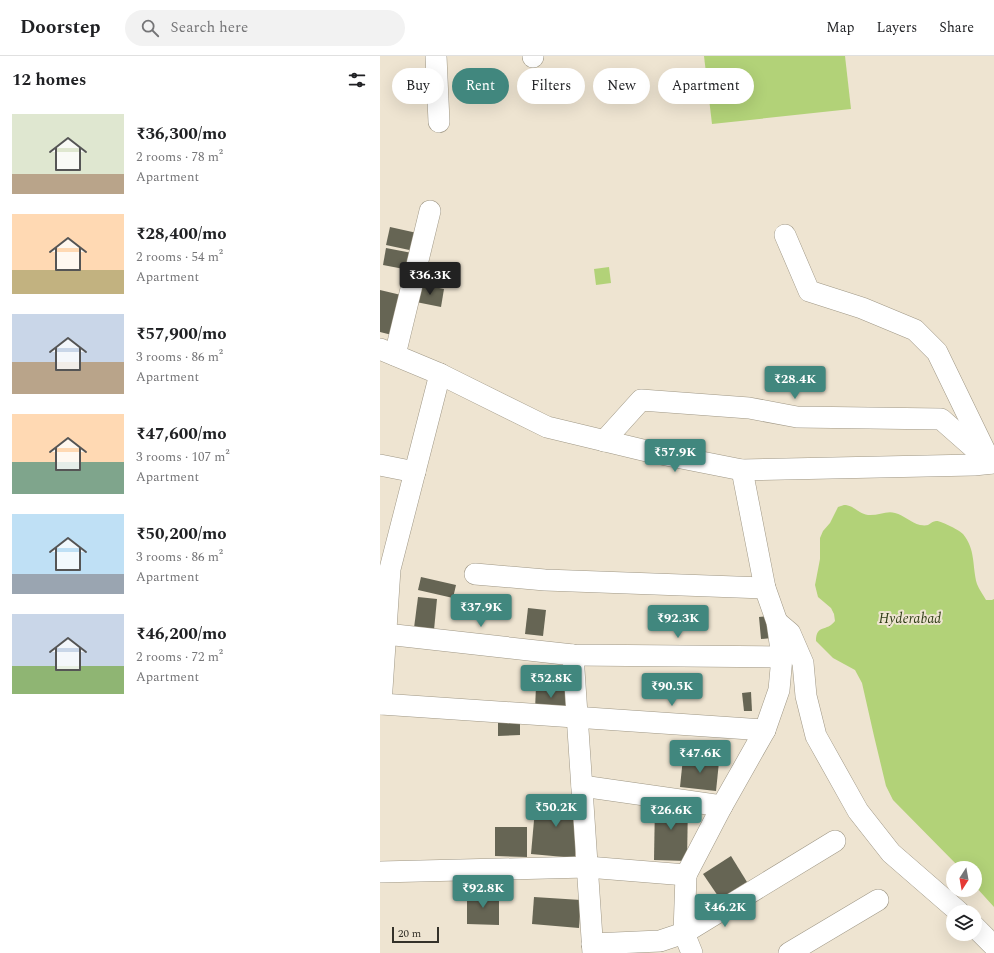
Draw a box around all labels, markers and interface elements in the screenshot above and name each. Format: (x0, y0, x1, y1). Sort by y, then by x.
search box (125, 10, 405, 46)
text: Doorstep (20, 13, 101, 42)
text: Search here (171, 16, 248, 39)
icon: search (139, 17, 161, 39)
text: Map (826, 17, 855, 38)
text: Layers (877, 17, 917, 38)
text: Share (939, 17, 974, 38)
text: 12 homes (12, 67, 86, 93)
chip: Buy (392, 68, 444, 104)
chip: Rent (452, 68, 509, 104)
chip: Filters (517, 68, 585, 104)
chip: New (593, 68, 650, 104)
chip: Apartment (658, 68, 754, 104)
icon: filters (346, 69, 368, 91)
text: ₹36,300/mo (136, 121, 227, 147)
icon: home (44, 130, 92, 178)
text: 2 rooms · 78 m² (136, 147, 223, 167)
text: Apartment (136, 167, 199, 187)
text: ₹28,400/mo (136, 221, 227, 247)
icon: home (44, 230, 92, 278)
text: 2 rooms · 54 m² (136, 247, 223, 267)
pin: ₹36.3K (397, 262, 463, 296)
text: ₹36.3K (409, 265, 451, 285)
text: Apartment (136, 267, 199, 287)
text: ₹57,900/mo (136, 321, 227, 347)
icon: home (44, 330, 92, 378)
text: 3 rooms · 86 m² (136, 347, 223, 367)
pin: ₹28.4K (762, 366, 828, 400)
text: Apartment (136, 367, 199, 387)
text: ₹28.4K (774, 369, 816, 389)
text: ₹47,600/mo (136, 421, 227, 447)
icon: home (44, 430, 92, 478)
pin: ₹57.9K (642, 439, 708, 473)
text: ₹57.9K (654, 442, 696, 462)
text: 3 rooms · 107 m² (136, 447, 230, 467)
text: Apartment (136, 467, 199, 487)
text: ₹50,200/mo (136, 521, 227, 547)
icon: home (44, 530, 92, 578)
text: 3 rooms · 86 m² (136, 547, 223, 567)
text: Apartment (136, 567, 199, 587)
pin: ₹37.9K (448, 594, 514, 628)
text: ₹37.9K (460, 597, 502, 617)
pin: ₹92.3K (645, 605, 711, 639)
text: ₹92.3K (657, 608, 699, 628)
water label: Hyderabad (879, 608, 941, 629)
text: ₹46,200/mo (136, 621, 227, 647)
icon: home (44, 630, 92, 678)
text: 2 rooms · 72 m² (136, 647, 223, 667)
pin: ₹52.8K (518, 665, 584, 699)
text: Apartment (136, 667, 199, 687)
text: ₹52.8K (530, 668, 572, 688)
pin: ₹90.5K (639, 673, 705, 707)
text: ₹90.5K (651, 676, 693, 696)
pin: ₹47.6K (667, 740, 733, 774)
text: ₹47.6K (679, 743, 721, 763)
pin: ₹50.2K (523, 794, 589, 828)
text: ₹50.2K (535, 797, 577, 817)
pin: ₹26.6K (638, 797, 704, 831)
text: ₹26.6K (650, 800, 692, 820)
north arrow (946, 861, 982, 897)
map controls (946, 861, 982, 941)
pin: ₹92.8K (450, 875, 516, 909)
text: ₹92.8K (462, 878, 504, 898)
pin: ₹46.2K (692, 894, 758, 928)
text: ₹46.2K (704, 897, 746, 917)
button: layers (946, 905, 982, 941)
scale bar (392, 925, 439, 944)
text: 20 m (398, 925, 421, 942)

